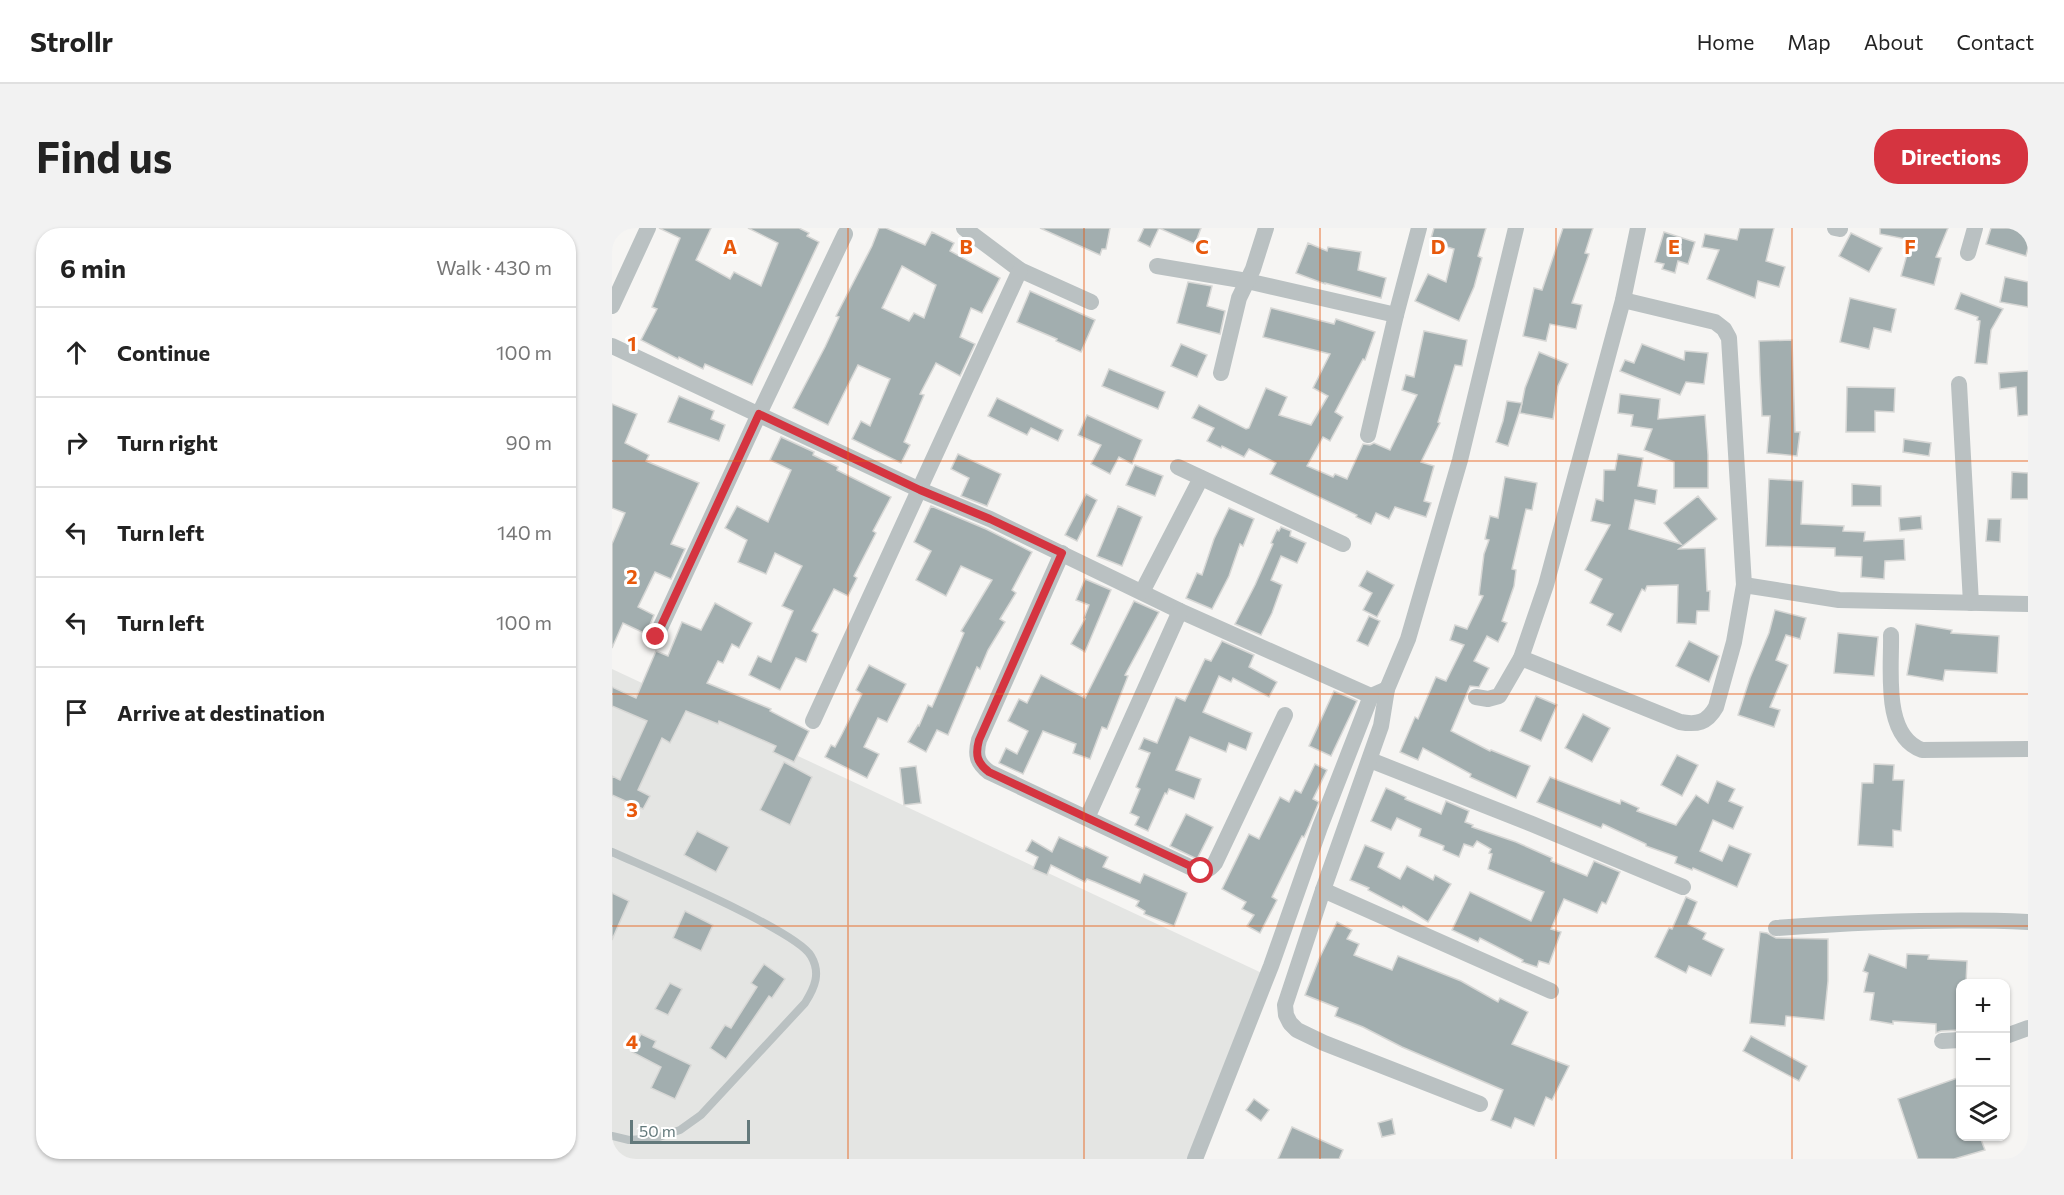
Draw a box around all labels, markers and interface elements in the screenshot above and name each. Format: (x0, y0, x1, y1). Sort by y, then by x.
text: Strollr (30, 24, 113, 58)
text: Home (1697, 29, 1754, 54)
text: Map (1787, 29, 1831, 54)
text: About (1864, 29, 1923, 54)
text: Contact (1956, 29, 2034, 54)
button: Directions (1874, 129, 2028, 184)
text: Find us (36, 130, 172, 182)
text: A (723, 234, 737, 258)
text: B (959, 234, 973, 258)
text: C (1195, 234, 1209, 258)
text: D (1431, 234, 1445, 258)
text: E (1668, 234, 1680, 258)
text: F (1904, 234, 1916, 258)
text: 6 min (60, 252, 126, 283)
text: Walk · 430 m (436, 255, 552, 279)
text: 1 (627, 331, 637, 355)
icon: ahead (60, 336, 93, 369)
text: Continue (117, 339, 210, 366)
text: 100 m (496, 340, 552, 364)
icon: right (60, 426, 93, 459)
text: Turn right (117, 429, 218, 456)
text: 90 m (506, 430, 552, 454)
icon: left (60, 516, 93, 549)
text: Turn left (117, 519, 204, 546)
text: 140 m (497, 520, 552, 544)
text: 2 (626, 564, 638, 588)
icon: left (60, 606, 93, 639)
text: Turn left (117, 609, 204, 636)
text: 100 m (496, 610, 552, 634)
route end (642, 623, 668, 649)
icon: arrive (60, 696, 93, 729)
text: Arrive at destination (117, 699, 325, 726)
text: 3 (626, 797, 638, 821)
route start (1187, 857, 1213, 883)
map controls (1956, 979, 2010, 1141)
button: + (1956, 979, 2010, 1033)
text: 4 (626, 1029, 638, 1053)
button: − (1956, 1033, 2010, 1087)
button: layers (1956, 1087, 2010, 1141)
scale bar (630, 1117, 750, 1144)
text: 50 m (639, 1121, 676, 1140)

